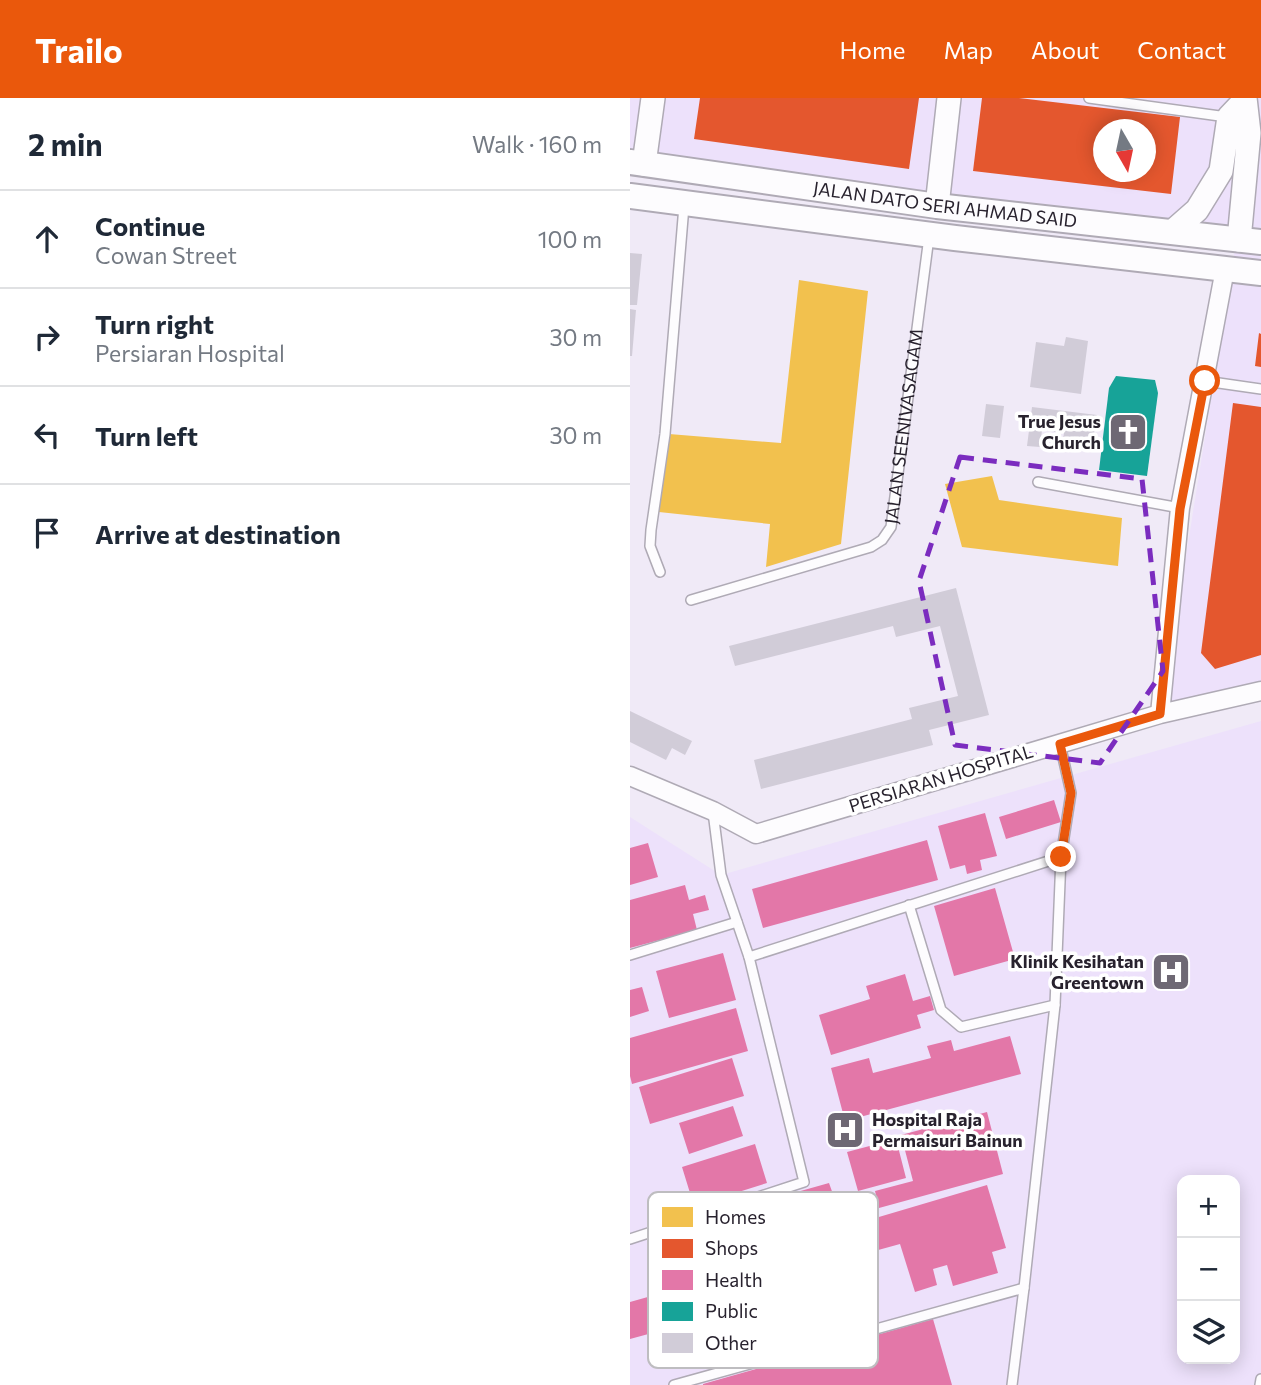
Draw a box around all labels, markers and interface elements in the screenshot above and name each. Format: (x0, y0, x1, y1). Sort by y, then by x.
text: Trailo (35, 29, 123, 70)
text: Home (840, 35, 906, 64)
text: Map (944, 35, 993, 64)
text: About (1031, 35, 1099, 64)
text: Contact (1137, 35, 1226, 64)
north arrow (1093, 119, 1156, 182)
text: 2 min (28, 125, 103, 162)
text: Walk · 160 m (472, 130, 602, 158)
street label: JALAN DATO SERI AHMAD SAID (812, 176, 1078, 231)
text: Continue (95, 210, 205, 241)
icon: ahead (28, 220, 66, 258)
text: 100 m (538, 225, 602, 253)
text: Cowan Street (95, 241, 237, 269)
text: Turn right (95, 308, 214, 339)
icon: right (28, 318, 66, 356)
text: 30 m (549, 323, 602, 351)
street label: JALAN SEENIVASAGAM (880, 327, 927, 525)
text: Persiaran Hospital (95, 339, 285, 367)
route start (1189, 365, 1220, 396)
place label: True Jesus Church (1018, 410, 1101, 453)
church icon: True Jesus Church (1107, 411, 1149, 453)
icon: left (28, 416, 66, 454)
text: Turn left (95, 420, 198, 451)
text: 30 m (549, 421, 602, 449)
icon: arrive (28, 514, 66, 552)
text: Arrive at destination (95, 518, 341, 549)
street label: PERSIARAN HOSPITAL (846, 740, 1035, 817)
route end (1045, 841, 1076, 872)
place label: Klinik Kesihatan Greentown (1010, 950, 1144, 993)
hospital icon: Klinik Kesihatan Greentown (1150, 951, 1192, 993)
place label: Hospital Raja Permaisuri Bainun (872, 1108, 1023, 1151)
hospital icon: Hospital Raja Permaisuri Bainun (824, 1109, 866, 1151)
map controls (1177, 1175, 1240, 1364)
button: + (1177, 1175, 1240, 1238)
legend (648, 1192, 878, 1368)
text: Homes (705, 1205, 766, 1228)
text: Shops (705, 1236, 758, 1259)
button: − (1177, 1238, 1240, 1301)
text: Health (705, 1268, 763, 1291)
text: Public (705, 1299, 758, 1322)
button: layers (1177, 1301, 1240, 1364)
text: Other (705, 1331, 757, 1354)

